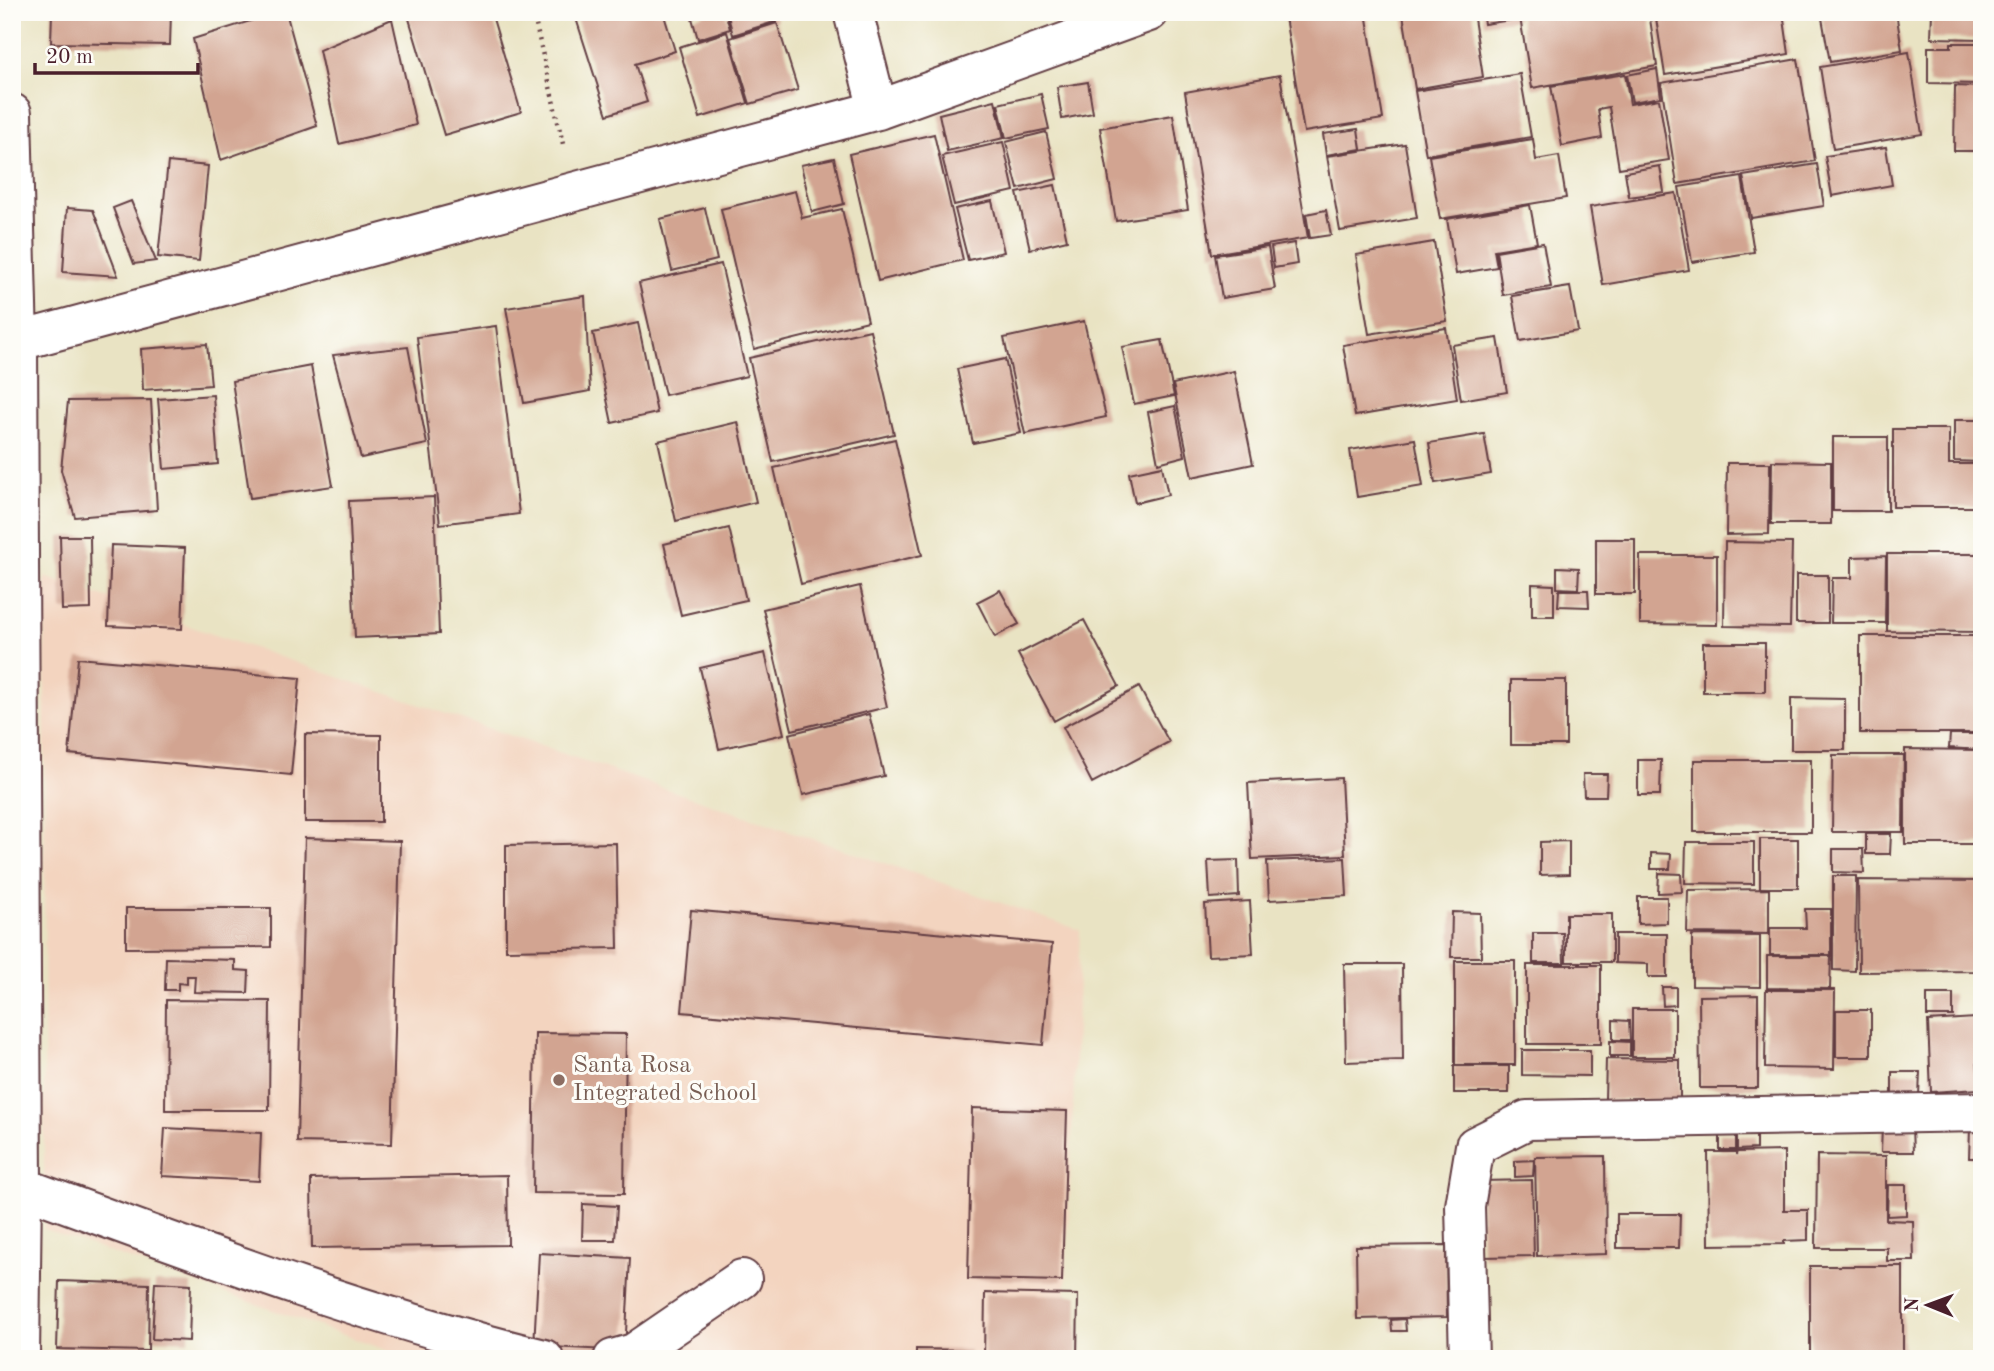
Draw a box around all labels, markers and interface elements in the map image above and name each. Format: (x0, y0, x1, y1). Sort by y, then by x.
scale bar (35, 32, 198, 76)
text: 20 m (46, 47, 93, 68)
place label: Santa Rosa Integrated School (573, 1054, 757, 1106)
marker: Santa Rosa Integrated School (551, 1072, 567, 1088)
north arrow (1892, 1270, 1962, 1340)
text: N (1904, 1297, 1923, 1312)

